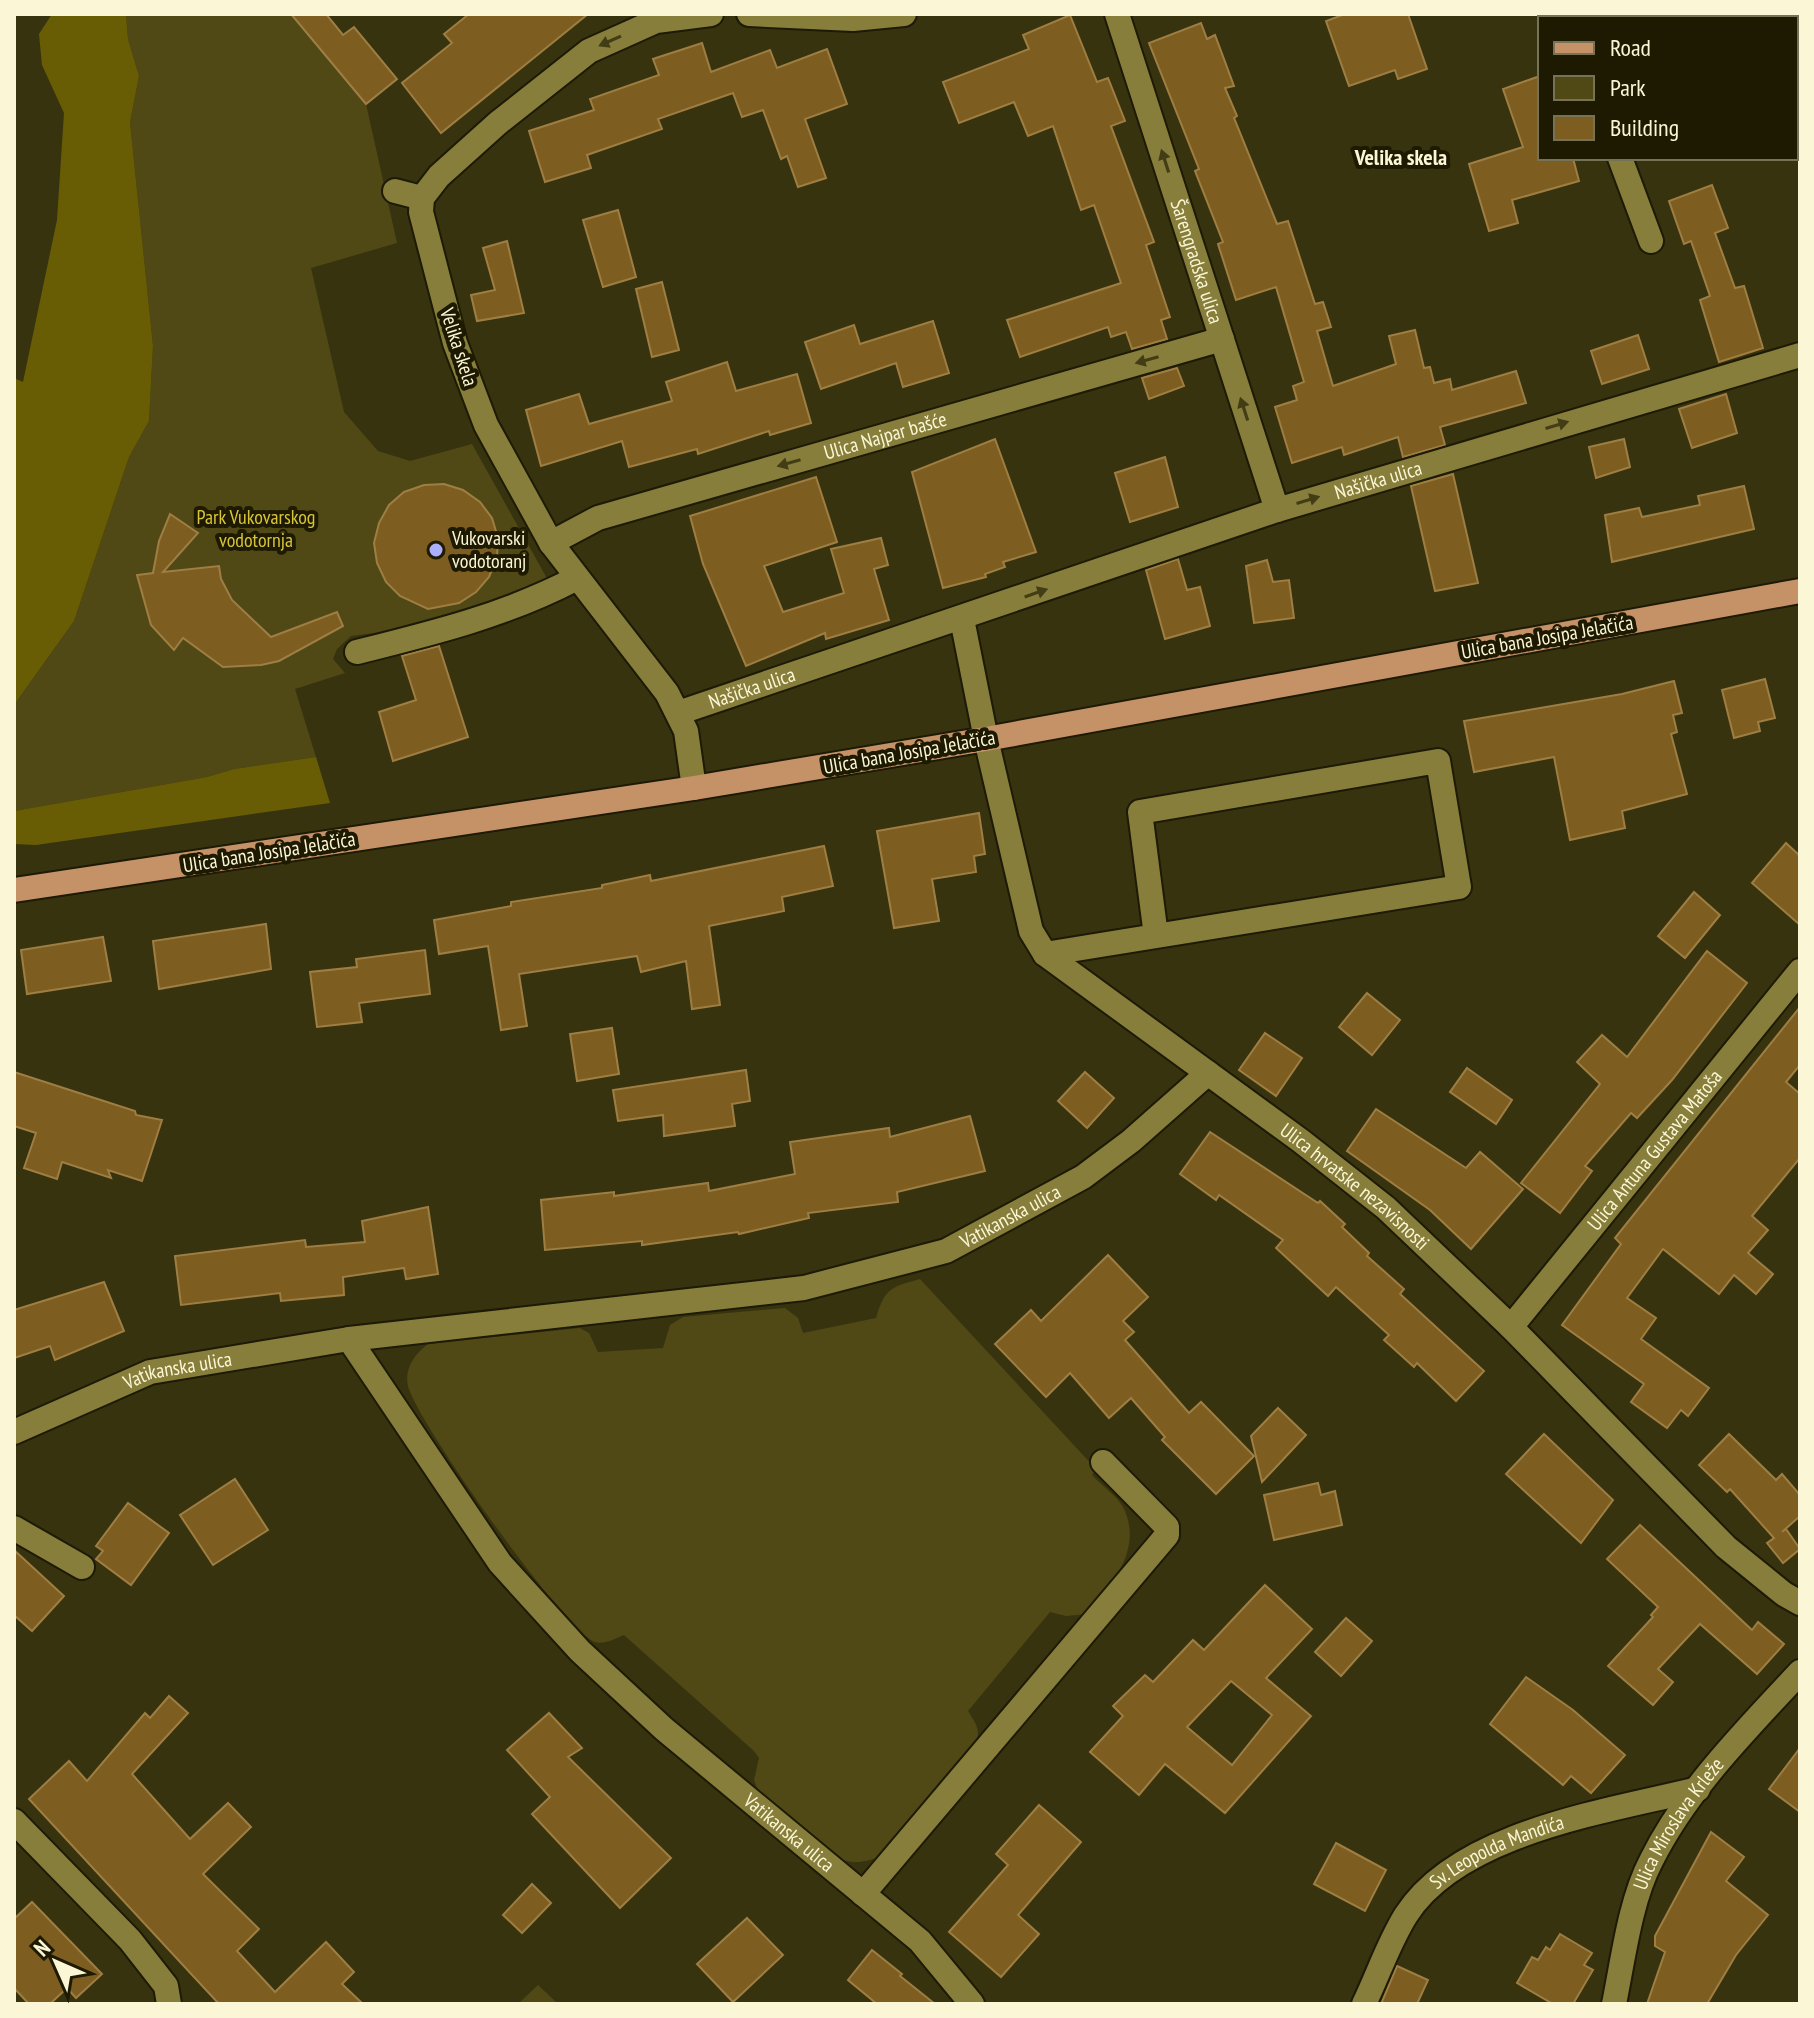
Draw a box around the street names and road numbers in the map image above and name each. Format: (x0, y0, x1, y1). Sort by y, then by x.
street label: Šarengradska ulica (1165, 196, 1229, 327)
street label: Velika skela (434, 304, 484, 389)
street label: Ulica Najpar bašće (821, 406, 950, 466)
street label: Našička ulica (1331, 455, 1425, 505)
street label: Ulica bana Josipa Jelačića (1459, 609, 1635, 665)
street label: Našička ulica (705, 661, 799, 715)
street label: Ulica bana Josipa Jelačića (821, 724, 997, 780)
street label: Ulica bana Josipa Jelačića (181, 826, 357, 878)
street label: Ulica Antuna Gustava Matoša (1582, 1064, 1728, 1236)
street label: Ulica hrvatske nezavisnosti (1275, 1117, 1435, 1256)
street label: Vatikanska ulica (955, 1179, 1065, 1254)
street label: Vatikanska ulica (118, 1346, 234, 1396)
street label: Ulica Miroslava Krleže (1627, 1752, 1729, 1893)
street label: Vatikanska ulica (737, 1787, 840, 1878)
street label: Sv. Leopolda Mandića (1424, 1809, 1567, 1895)

